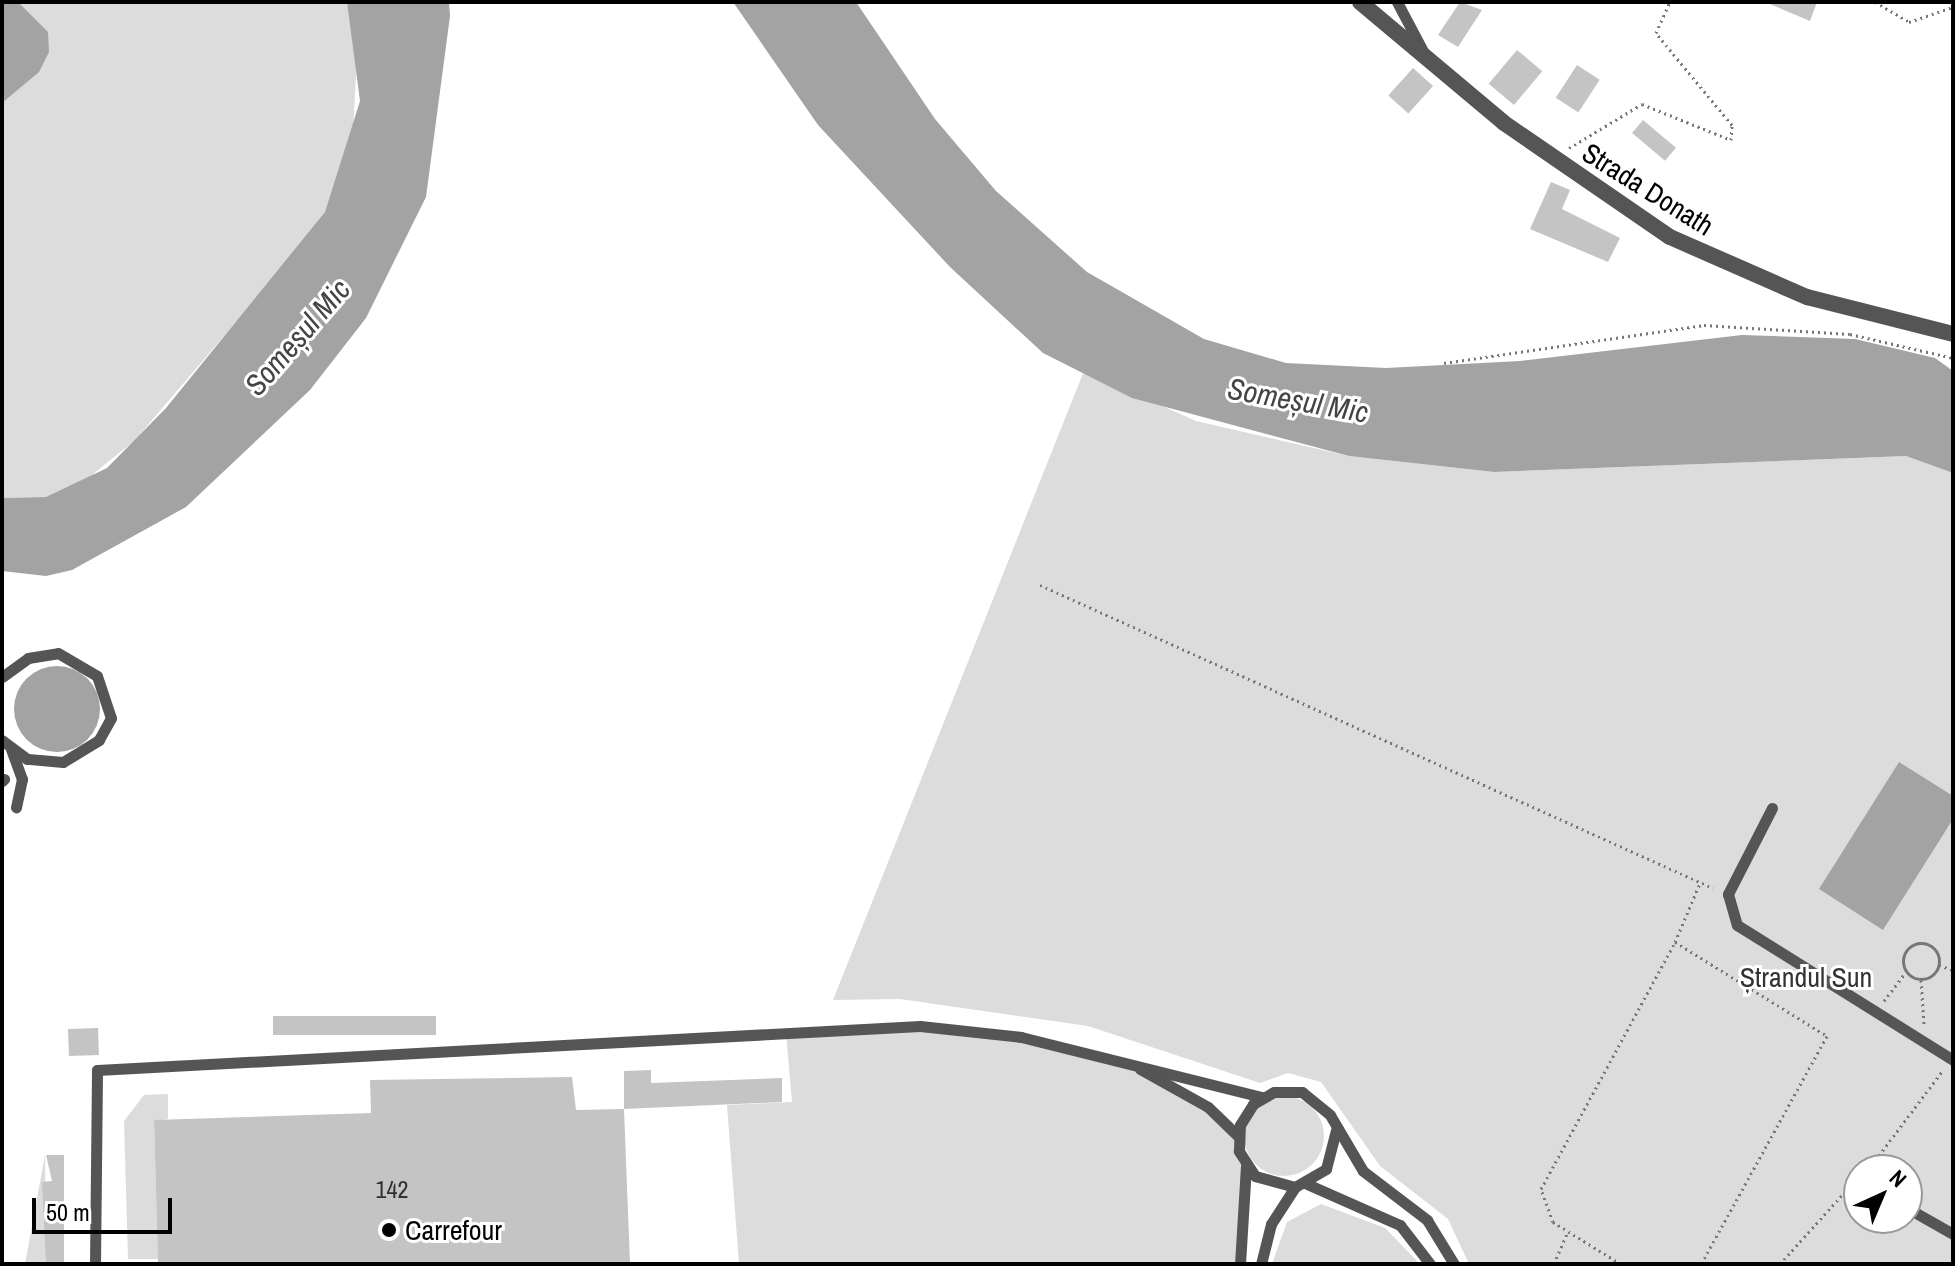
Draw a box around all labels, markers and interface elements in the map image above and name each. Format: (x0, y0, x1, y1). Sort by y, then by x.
street label: Strada Donath (1576, 136, 1720, 242)
water label: Someșul Mic (237, 272, 357, 402)
water label: Someșul Mic (1225, 370, 1371, 430)
park label: Ștrandul Sun (1740, 960, 1872, 994)
north arrow (1843, 1154, 1923, 1234)
text: N (1883, 1163, 1913, 1193)
house number: 142 (376, 1176, 408, 1204)
scale bar (36, 1182, 176, 1232)
text: 50 m (46, 1196, 90, 1228)
place label: Carrefour (405, 1213, 502, 1247)
marker: Carrefour (380, 1221, 398, 1239)

